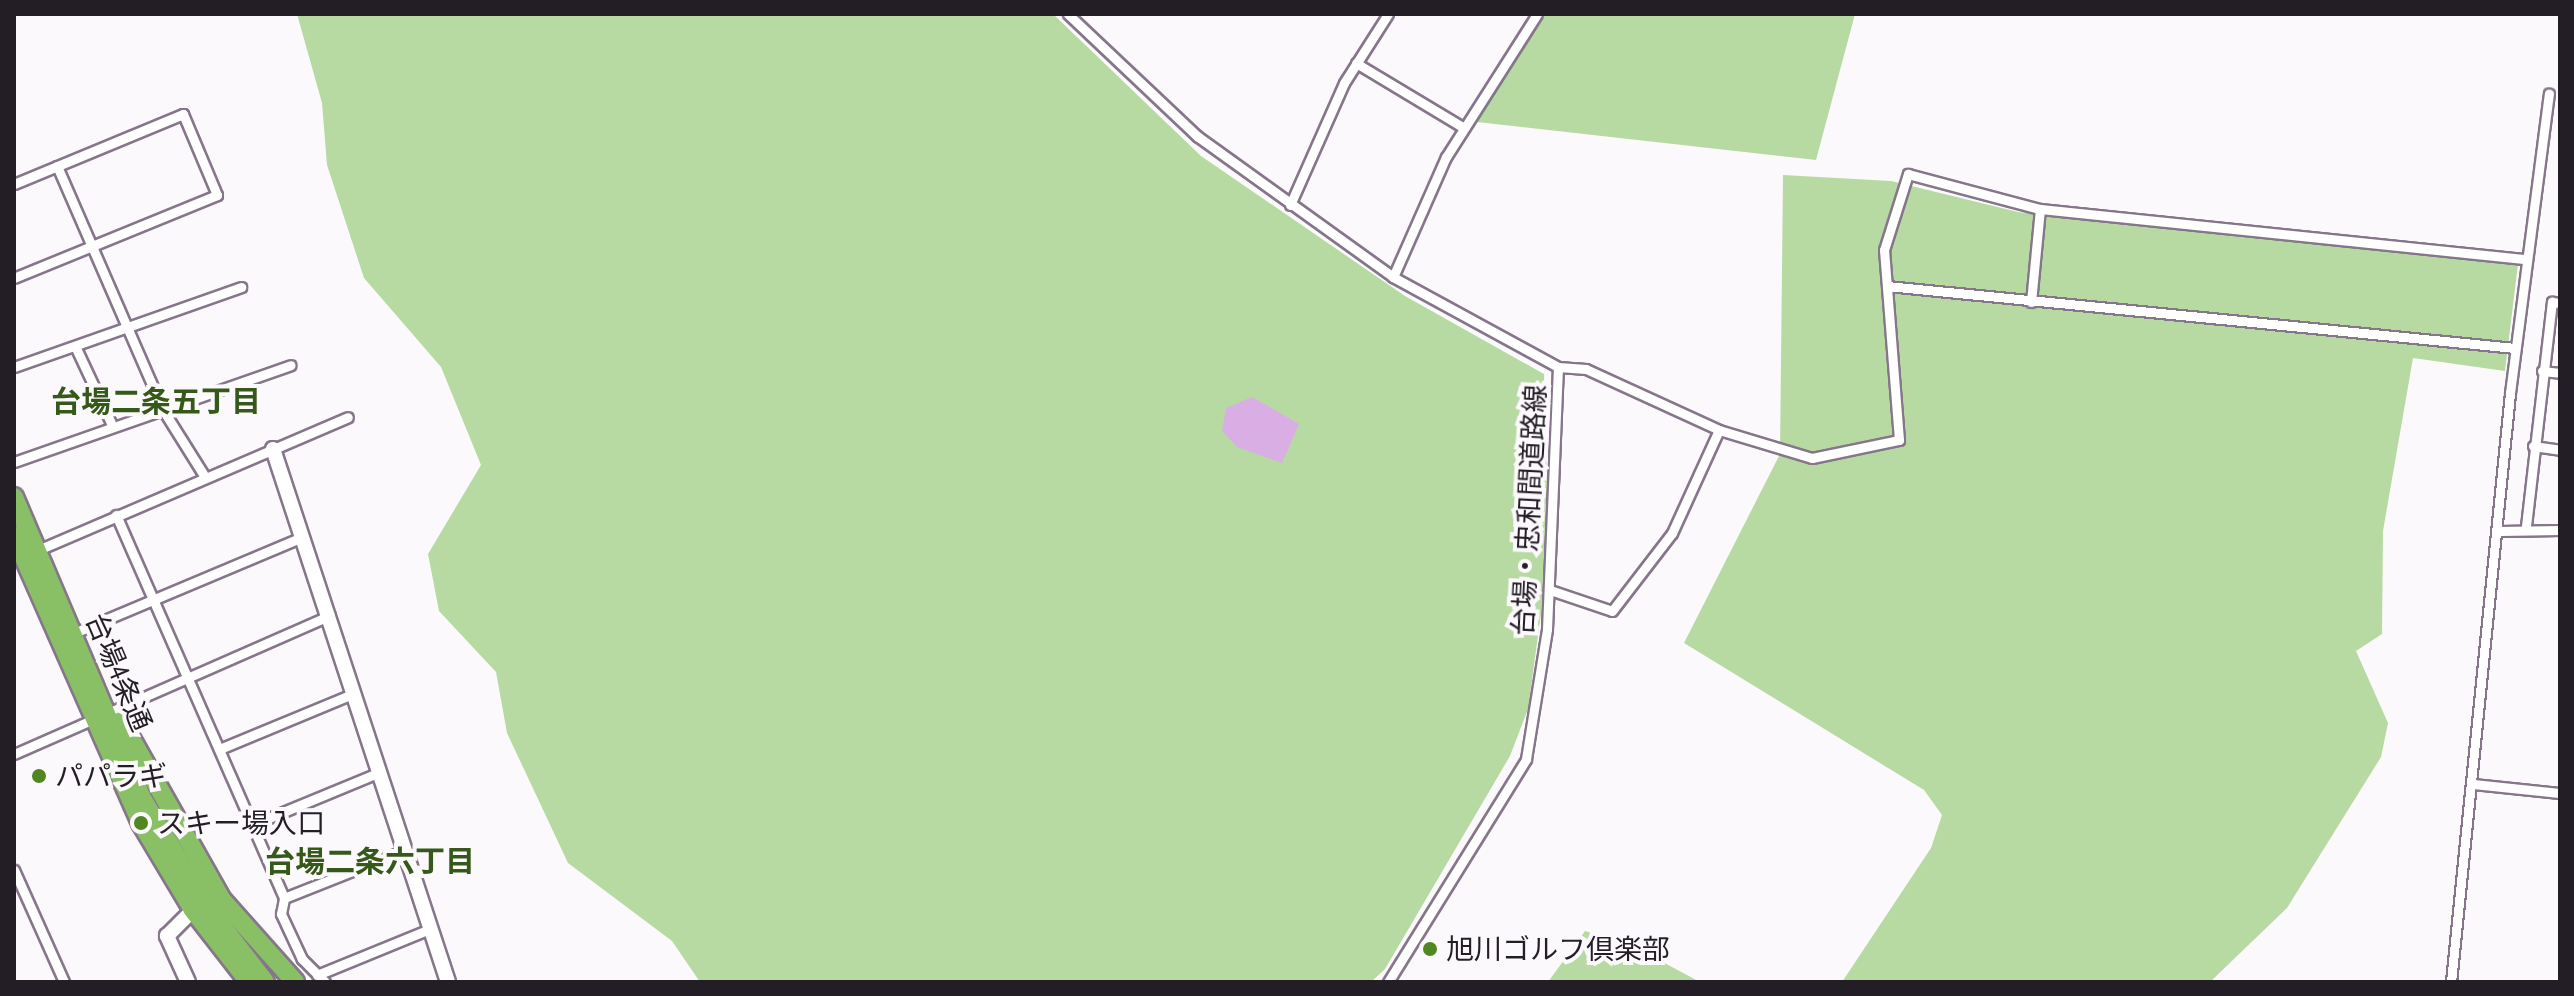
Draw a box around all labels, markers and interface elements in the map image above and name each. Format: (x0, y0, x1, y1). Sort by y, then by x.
district label: 台場二条五丁目 (51, 383, 261, 419)
street label: 台場・忠和間道路線 (1506, 383, 1552, 637)
street label: 台場4条通 (79, 608, 159, 736)
place label: パパラギ (55, 759, 167, 793)
marker: パパラギ (30, 767, 48, 785)
place label: スキー場入口 (157, 806, 325, 840)
marker: スキー場入口 (132, 814, 150, 832)
district label: 台場二条六丁目 (265, 843, 475, 879)
place label: 旭川ゴルフ倶楽部 (1446, 932, 1670, 966)
marker: 旭川ゴルフ倶楽部 (1421, 940, 1439, 958)

